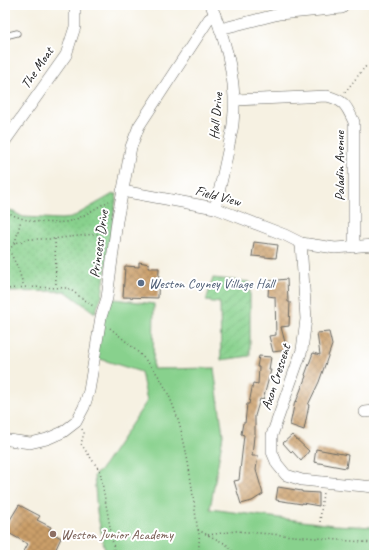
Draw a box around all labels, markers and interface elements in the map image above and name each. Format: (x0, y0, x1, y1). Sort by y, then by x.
street label: The Moat (17, 43, 58, 92)
street label: Hall Drive (205, 90, 227, 140)
street label: Paladin Avenue (331, 130, 348, 201)
street label: Field View (193, 182, 244, 211)
street label: Princess Drive (86, 208, 112, 279)
place label: Weston Coyney Village Hall (149, 275, 277, 292)
marker: Weston Coyney Village Hall (136, 278, 146, 288)
street label: Axon Crescent (257, 341, 295, 412)
place label: Weston Junior Academy (61, 526, 174, 543)
marker: Weston Junior Academy (48, 529, 58, 539)

